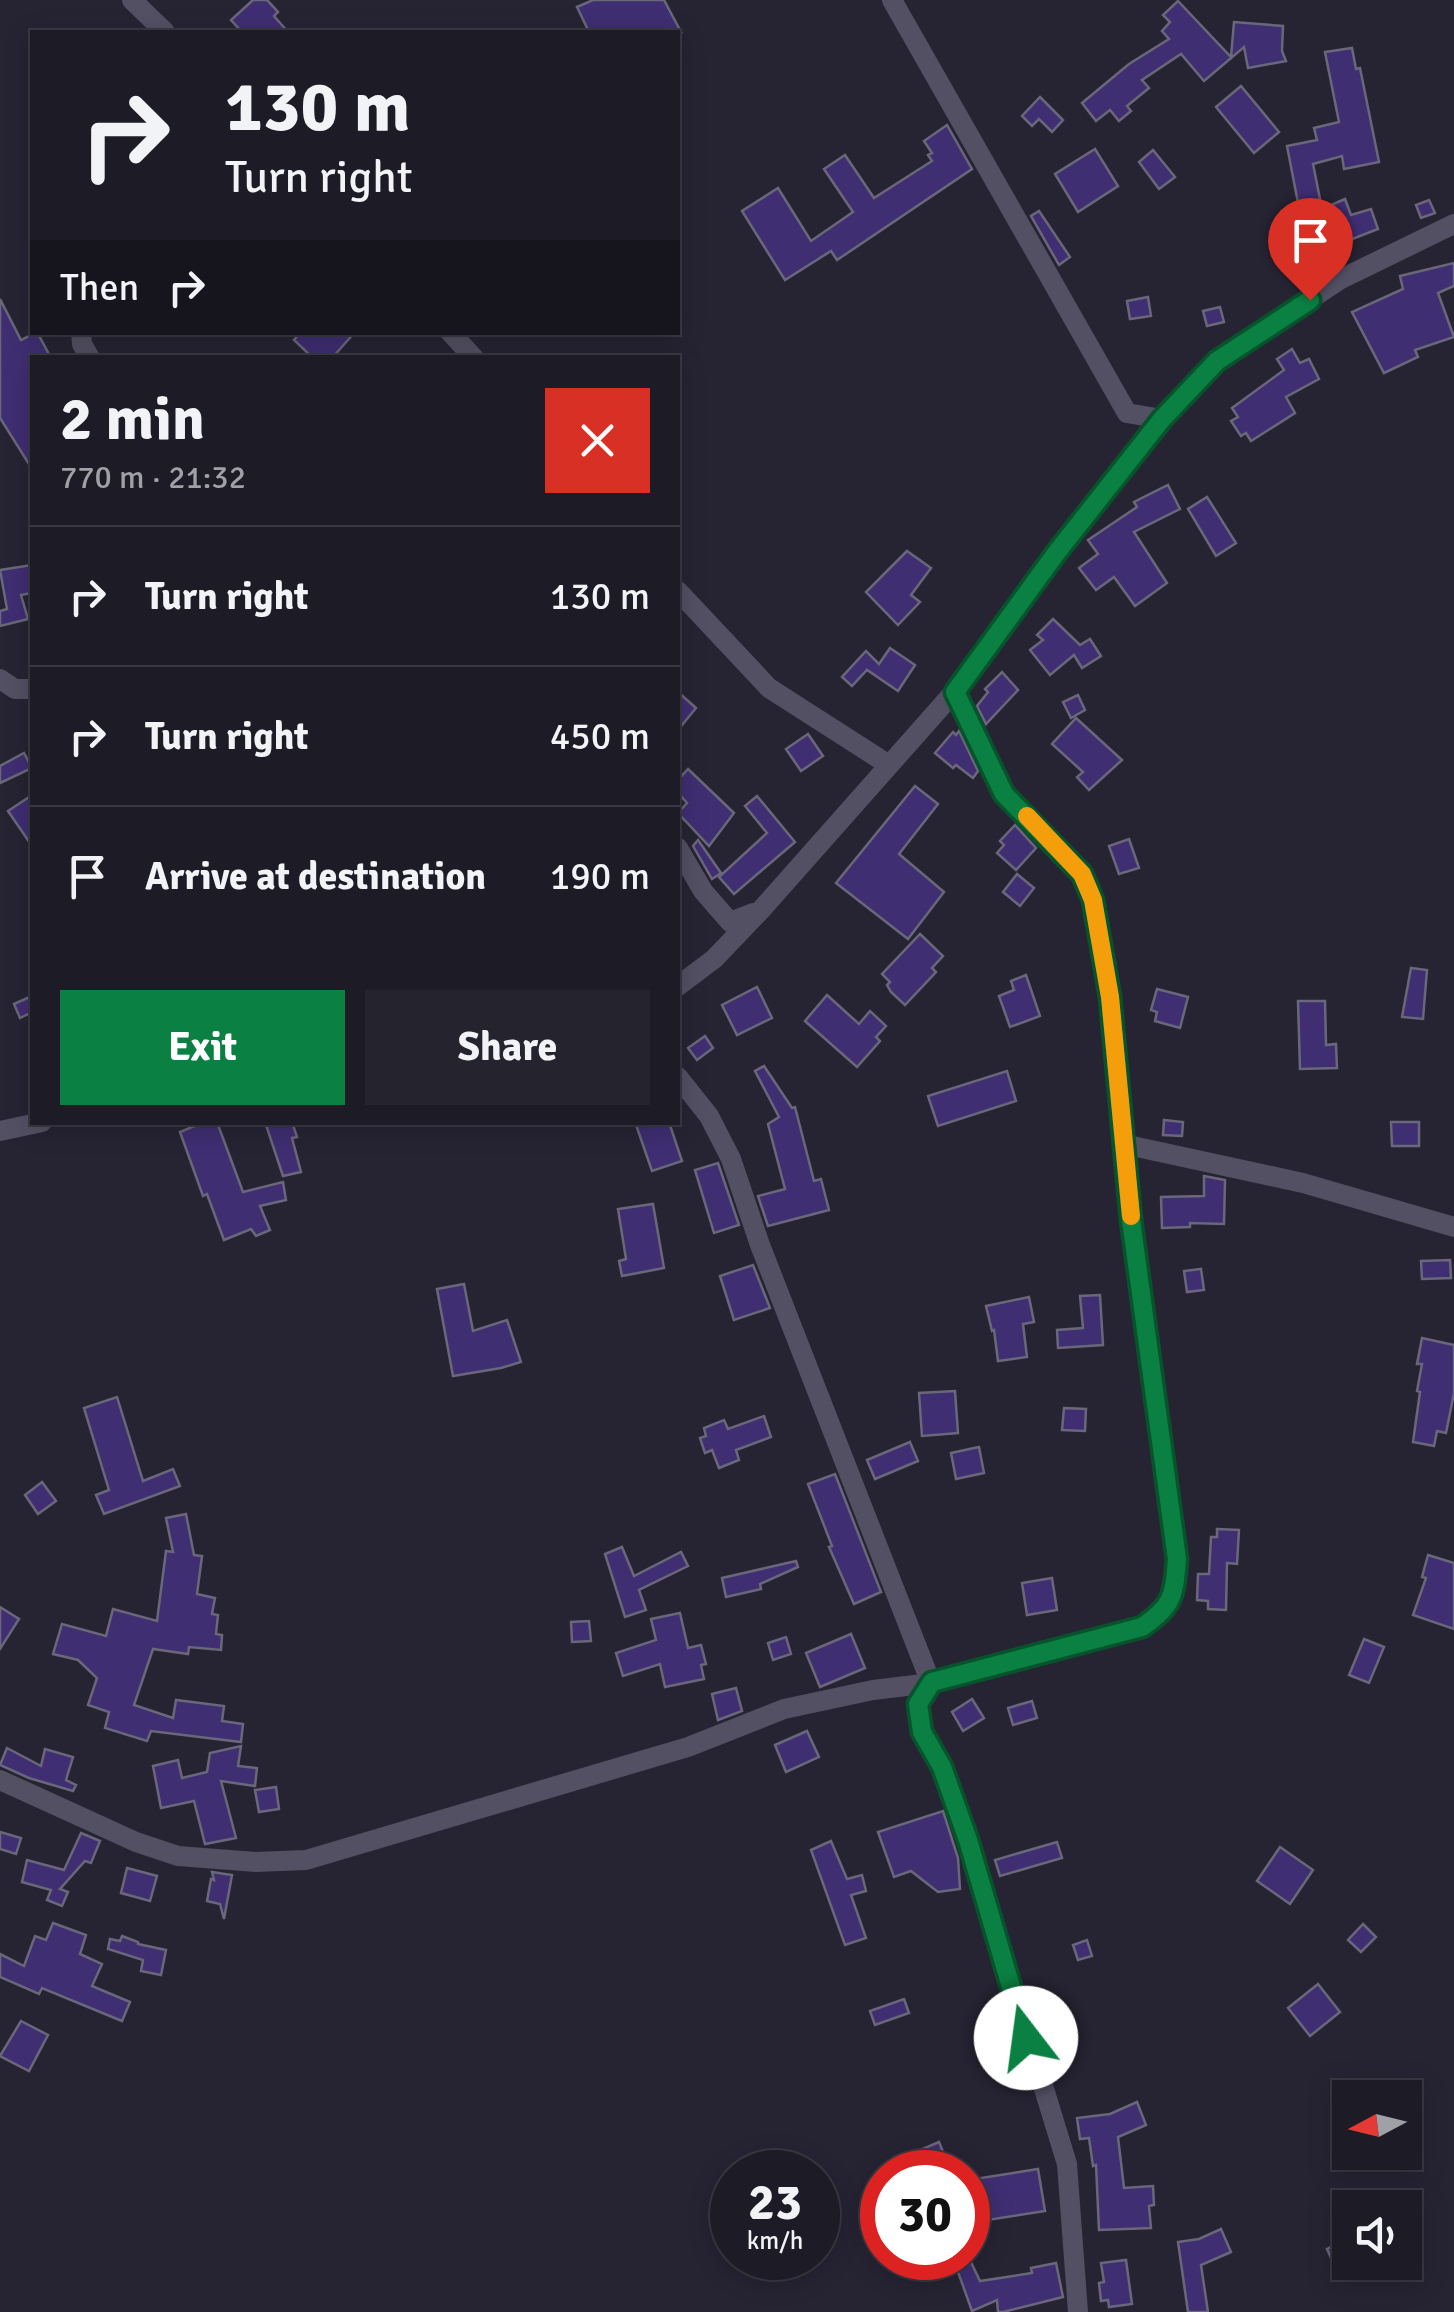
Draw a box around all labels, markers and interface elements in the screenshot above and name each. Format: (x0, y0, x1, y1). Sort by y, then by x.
text: 130 m (225, 64, 410, 150)
icon: right (60, 70, 190, 200)
text: Turn right (225, 150, 413, 205)
pin (1268, 198, 1353, 301)
icon: arrive (1283, 213, 1338, 268)
icon: right (159, 260, 214, 315)
text: Then (60, 264, 139, 311)
text: 2 min (60, 383, 205, 457)
button: close (545, 388, 650, 493)
text: 770 m · 21:32 (60, 458, 246, 497)
icon: right (60, 569, 115, 624)
text: Turn right (145, 573, 309, 620)
text: 130 m (550, 573, 650, 620)
icon: right (60, 709, 115, 764)
text: Turn right (145, 713, 309, 760)
text: 450 m (550, 713, 650, 760)
icon: arrive (60, 849, 115, 904)
text: Arrive at destination (145, 853, 486, 900)
text: 190 m (550, 853, 650, 900)
button: Exit (60, 990, 345, 1105)
button: Share (365, 990, 650, 1105)
position arrow (974, 1986, 1078, 2090)
north arrow (1332, 2080, 1422, 2170)
map controls (1332, 2080, 1422, 2280)
speed limit sign: 30 (860, 2150, 990, 2280)
text: 23 (748, 2172, 802, 2234)
button: sound (1332, 2190, 1422, 2280)
text: km/h (747, 2225, 803, 2256)

